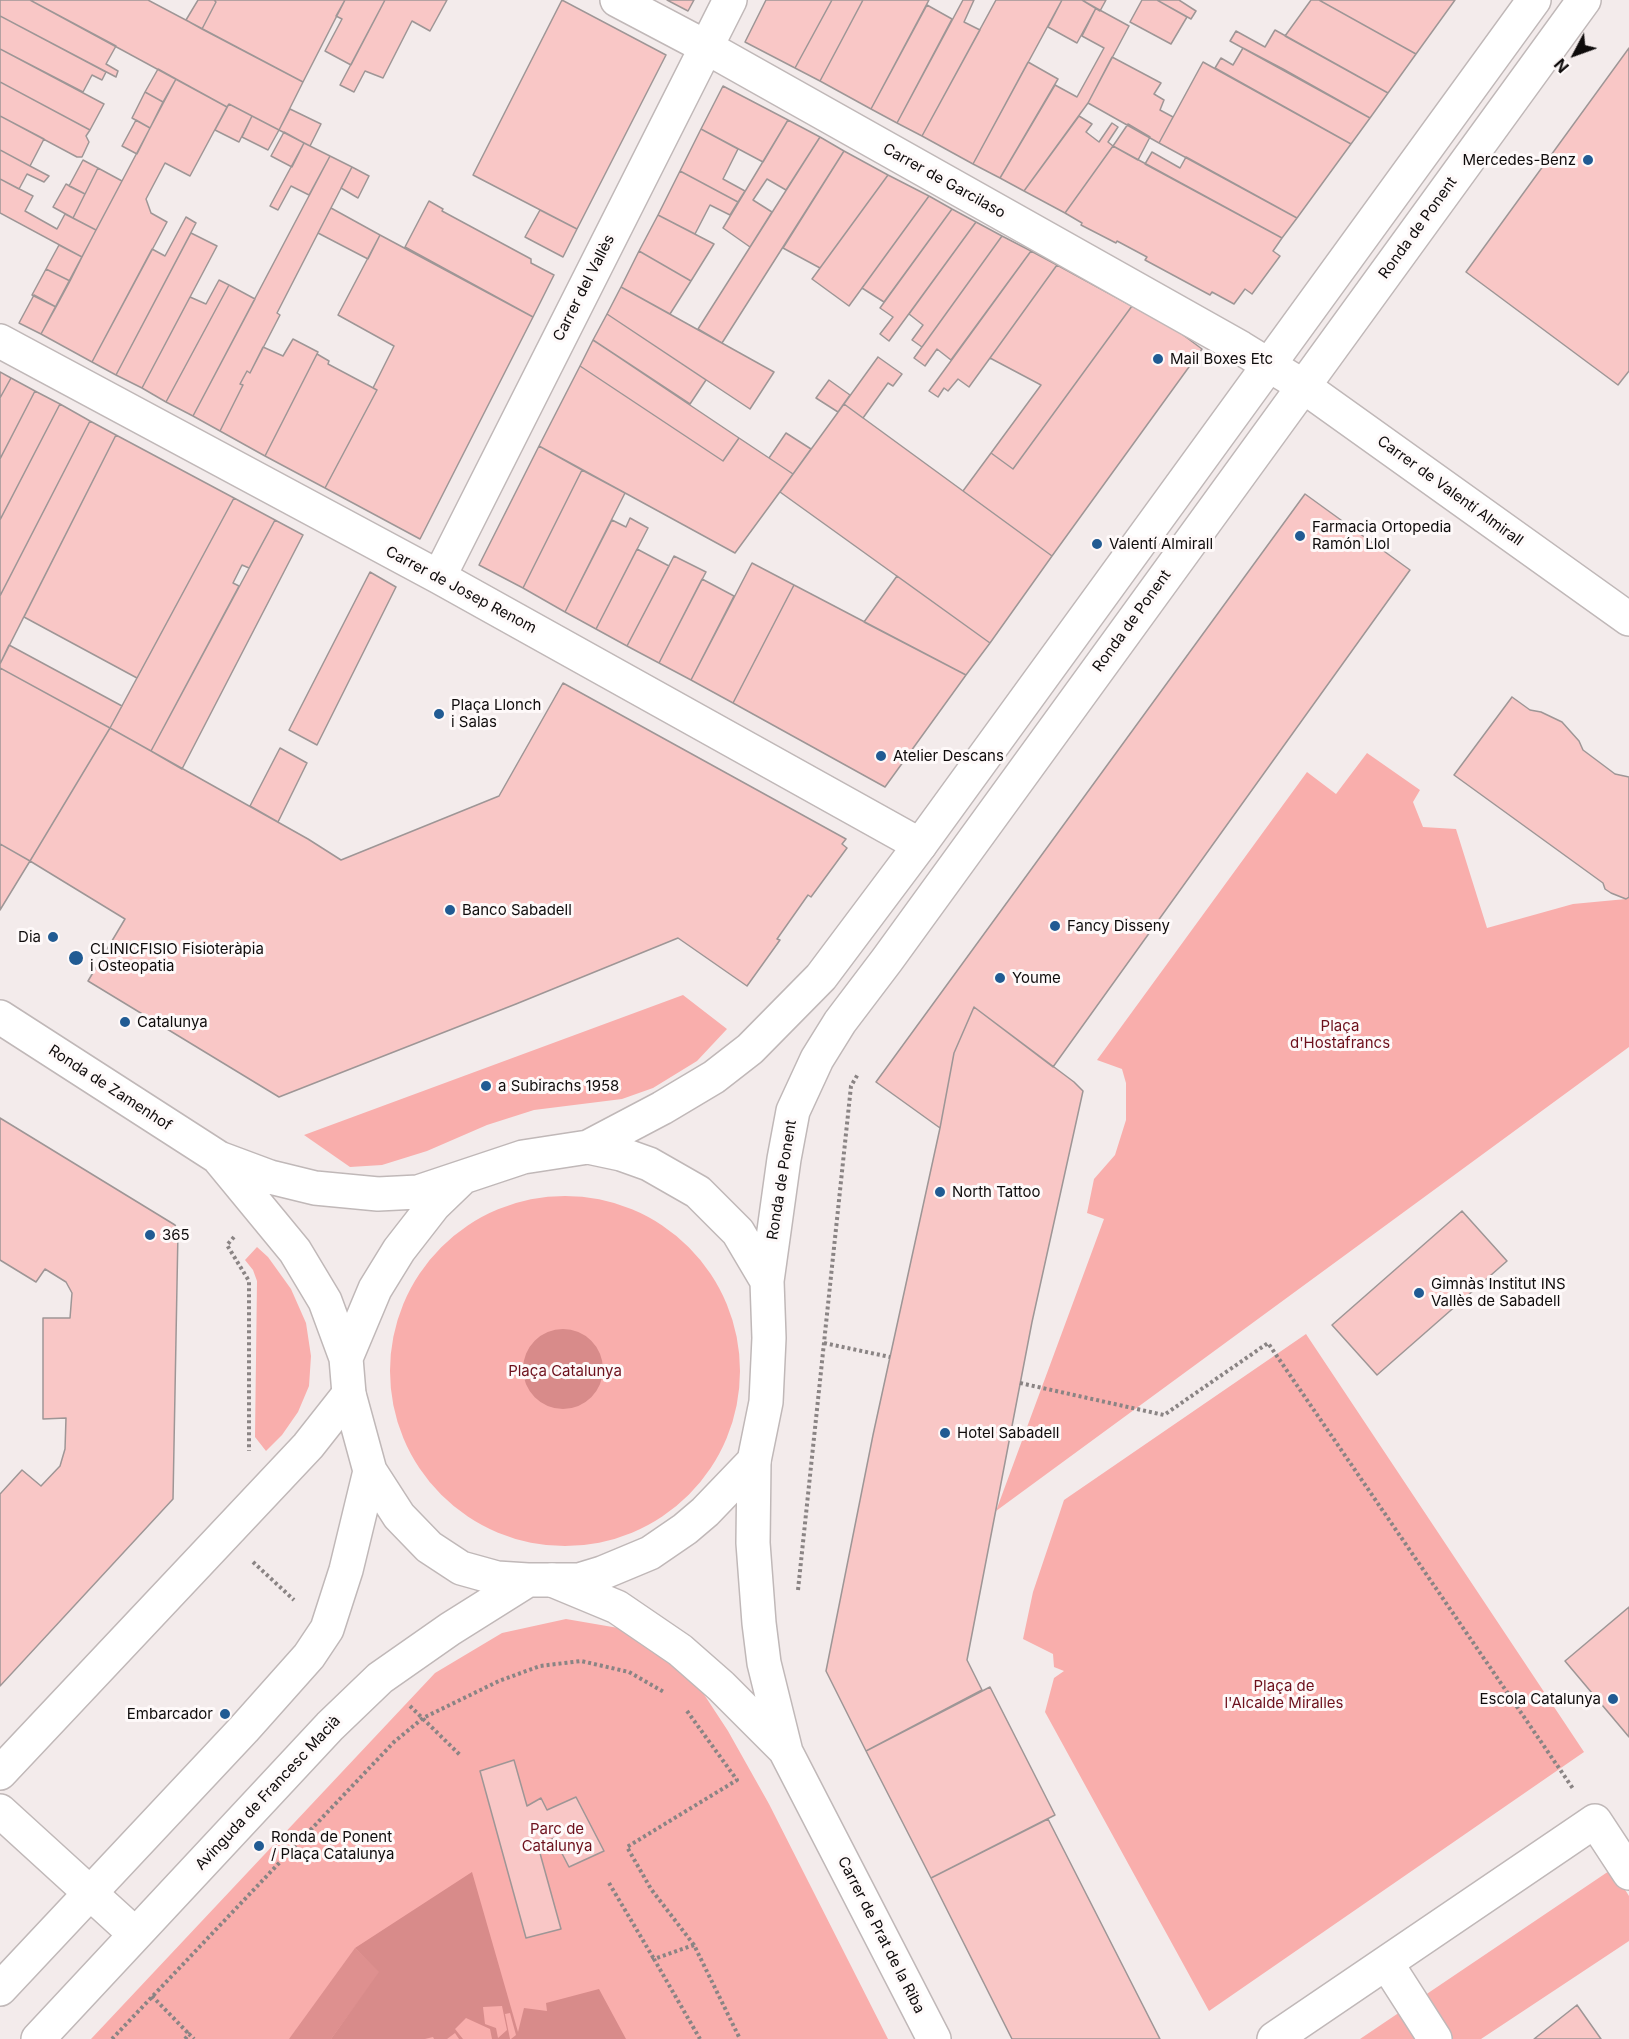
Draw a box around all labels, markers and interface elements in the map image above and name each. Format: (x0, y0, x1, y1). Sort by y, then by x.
north arrow (1545, 24, 1605, 84)
text: N (1550, 55, 1573, 77)
street label: Carrer de Garcilaso (879, 140, 1009, 222)
place label: Mercedes-Benz (1463, 151, 1576, 169)
marker: Mercedes-Benz (1581, 153, 1595, 167)
street label: Ronda de Ponent (1375, 174, 1461, 282)
street label: Carrer del Vallès (549, 232, 619, 344)
place label: Mail Boxes Etc (1170, 350, 1273, 368)
marker: Mail Boxes Etc (1151, 352, 1165, 366)
street label: Carrer de Valentí Almirall (1374, 432, 1526, 550)
place label: Farmacia Ortopedia Ramón Llol (1312, 518, 1451, 553)
marker: Farmacia Ortopedia Ramón Llol (1293, 529, 1307, 543)
place label: Valentí Almirall (1109, 535, 1213, 553)
marker: Valentí Almirall (1090, 537, 1104, 551)
street label: Carrer de Josep Renom (383, 543, 539, 637)
street label: Ronda de Ponent (1089, 567, 1175, 675)
place label: Plaça Llonch i Salas (451, 696, 541, 731)
marker: Plaça Llonch i Salas (432, 707, 446, 721)
place label: Atelier Descans (893, 747, 1004, 765)
marker: Atelier Descans (874, 749, 888, 763)
place label: Banco Sabadell (462, 901, 572, 919)
marker: Banco Sabadell (443, 903, 457, 917)
place label: Fancy Disseny (1067, 917, 1170, 935)
marker: Fancy Disseny (1048, 919, 1062, 933)
place label: Dia (18, 928, 41, 946)
marker: Dia (46, 930, 60, 944)
place label: CLINICFISIO Fisioteràpia i Osteopatia (90, 940, 264, 975)
marker: CLINICFISIO Fisioteràpia i Osteopatia (67, 949, 85, 967)
place label: Youme (1012, 969, 1061, 987)
marker: Youme (993, 971, 1007, 985)
place label: Catalunya (137, 1013, 208, 1031)
marker: Catalunya (118, 1015, 132, 1029)
park label: Plaça d'Hostafrancs (1290, 1017, 1390, 1052)
street label: Ronda de Zamenhof (45, 1041, 175, 1135)
place label: a Subirachs 1958 (498, 1077, 619, 1095)
marker: a Subirachs 1958 (479, 1079, 493, 1093)
street label: Ronda de Ponent (764, 1119, 800, 1241)
place label: North Tattoo (952, 1183, 1040, 1201)
marker: North Tattoo (933, 1185, 947, 1199)
place label: 365 (162, 1226, 190, 1244)
marker: 365 (143, 1228, 157, 1242)
place label: Gimnàs Institut INS Vallès de Sabadell (1431, 1275, 1566, 1310)
marker: Gimnàs Institut INS Vallès de Sabadell (1412, 1286, 1426, 1300)
park label: Plaça Catalunya (508, 1362, 622, 1380)
place label: Hotel Sabadell (957, 1424, 1059, 1442)
marker: Hotel Sabadell (938, 1426, 952, 1440)
park label: Plaça de l'Alcalde Miralles (1224, 1677, 1344, 1712)
place label: Escola Catalunya (1480, 1690, 1601, 1708)
marker: Escola Catalunya (1606, 1692, 1620, 1706)
place label: Embarcador (127, 1705, 213, 1723)
marker: Embarcador (218, 1707, 232, 1721)
street label: Avinguda de Francesc Macià (192, 1712, 344, 1874)
park label: Parc de Catalunya (522, 1820, 592, 1855)
place label: Ronda de Ponent / Plaça Catalunya (271, 1828, 394, 1863)
marker: Ronda de Ponent / Plaça Catalunya (252, 1839, 266, 1853)
street label: Carrer de Prat de la Riba (834, 1854, 928, 2016)

